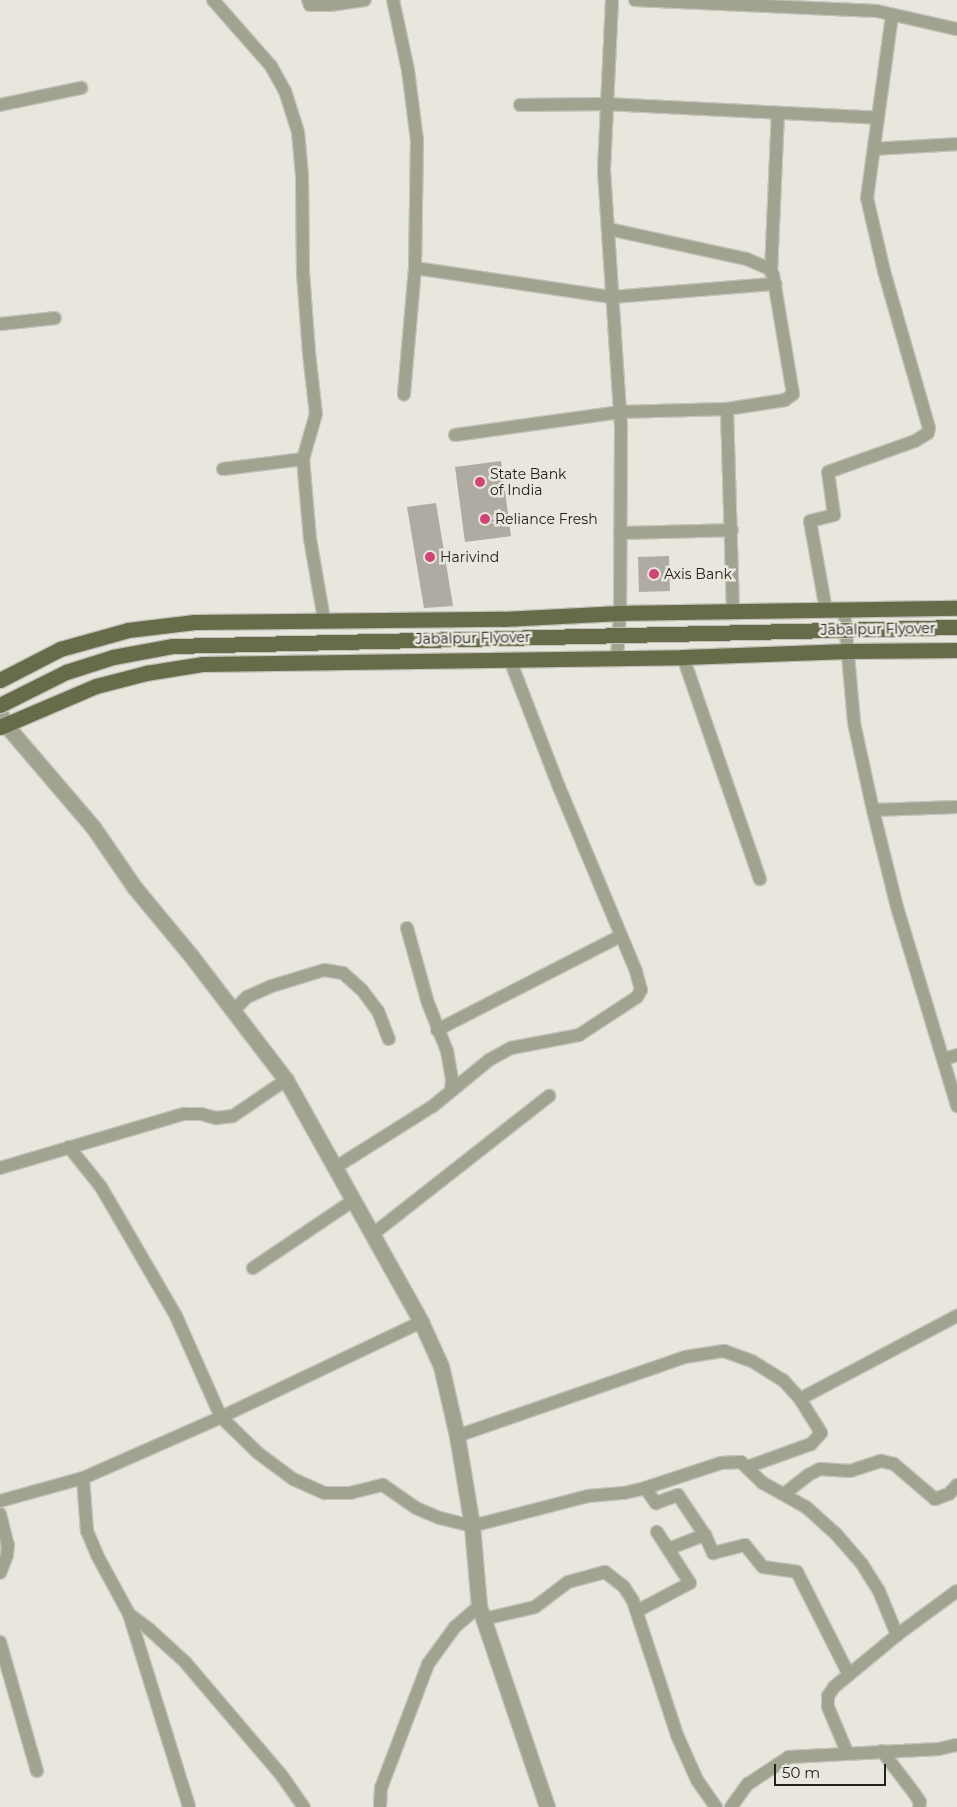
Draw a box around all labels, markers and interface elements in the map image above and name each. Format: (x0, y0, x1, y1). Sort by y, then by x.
place label: State Bank of India (490, 466, 566, 498)
marker: State Bank of India (474, 476, 486, 488)
place label: Reliance Fresh (495, 511, 598, 527)
marker: Reliance Fresh (479, 513, 491, 525)
place label: Harivind (440, 549, 499, 565)
marker: Harivind (424, 551, 436, 563)
place label: Axis Bank (664, 566, 732, 582)
marker: Axis Bank (648, 568, 660, 580)
street label: Jabalpur Flyover (820, 620, 936, 638)
street label: Jabalpur Flyover (415, 629, 531, 647)
scale bar (777, 1754, 890, 1786)
text: 50 m (782, 1763, 820, 1782)

